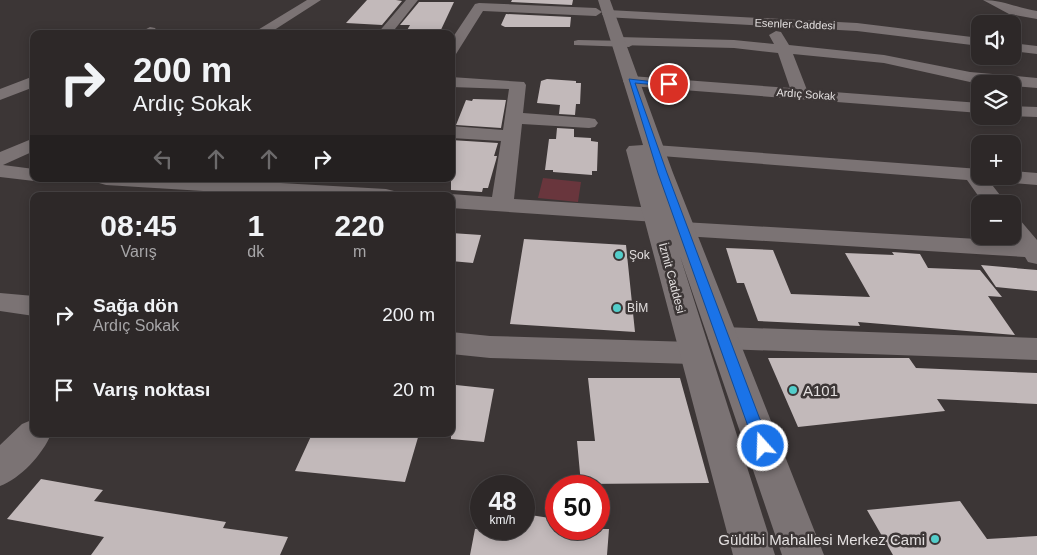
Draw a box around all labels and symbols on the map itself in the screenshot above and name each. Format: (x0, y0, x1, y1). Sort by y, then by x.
street label: Esenler Caddesi (754, 17, 836, 31)
pin (648, 63, 690, 105)
street label: Ardıç Sokak (776, 86, 836, 102)
street label: İzmit Caddesi (656, 241, 688, 315)
place label: Şok (629, 248, 651, 262)
marker: Şok (613, 249, 625, 261)
place label: BİM (627, 301, 648, 315)
marker: BİM (611, 302, 623, 314)
place label: A101 (803, 382, 838, 399)
marker: A101 (787, 384, 799, 396)
position arrow (736, 419, 788, 471)
speed limit sign: 50 (545, 475, 610, 540)
place label: Güldibi Mahallesi Merkez Cami (718, 531, 925, 548)
marker: Güldibi Mahallesi Merkez Cami (929, 533, 941, 545)

